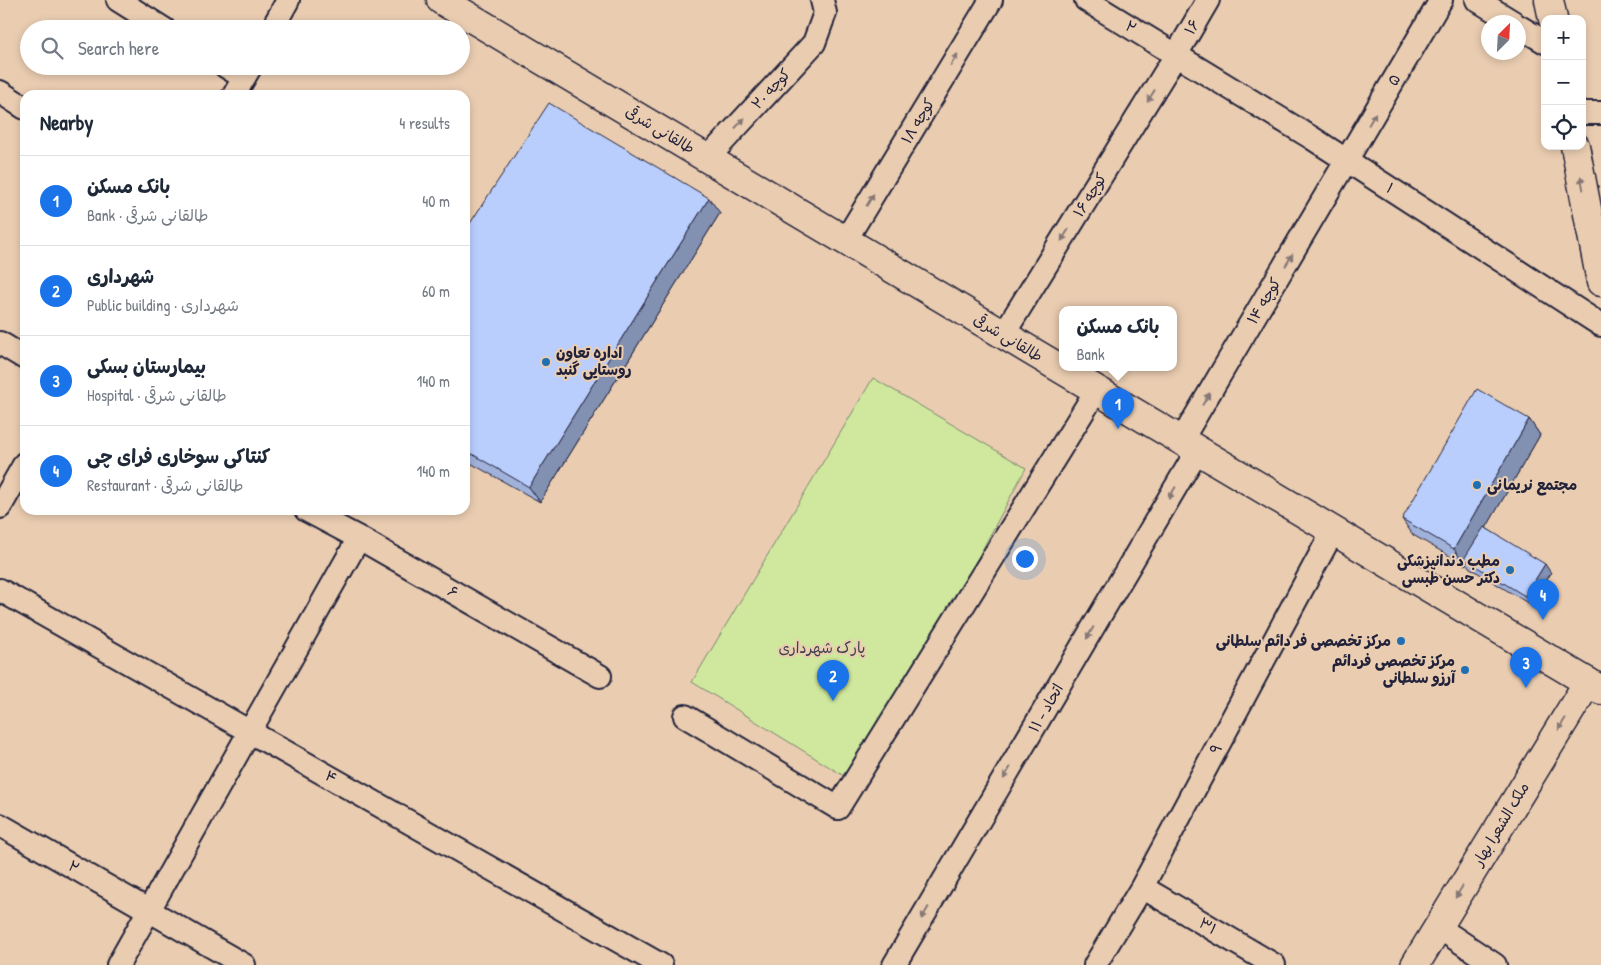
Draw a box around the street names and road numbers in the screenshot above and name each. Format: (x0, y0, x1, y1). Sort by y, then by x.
street label: ۲ (1122, 15, 1141, 38)
street label: ۱۶ (1179, 15, 1204, 38)
street label: کوچه ۲۰ (746, 64, 795, 114)
street label: ۵ (1382, 70, 1405, 89)
street label: کوچه ۱۸ (896, 94, 939, 148)
street label: طالقانی شرقی (622, 101, 699, 159)
street label: کوچه ۱۶ (1068, 169, 1111, 221)
street label: ۱ (1382, 177, 1398, 198)
street label: کوچه ۱۴ (1242, 274, 1286, 328)
street label: طالقانی شرقی (970, 309, 1047, 367)
street label: ۶ (444, 580, 462, 603)
street label: اتحاد - ۱۱ (1023, 680, 1068, 736)
street label: ۹ (1204, 740, 1227, 758)
street label: ۴ (321, 765, 341, 788)
street label: ملک الشعرا بهار (1467, 778, 1534, 870)
street label: ۲ (65, 855, 84, 878)
street label: ۳۱ (1195, 912, 1221, 939)

